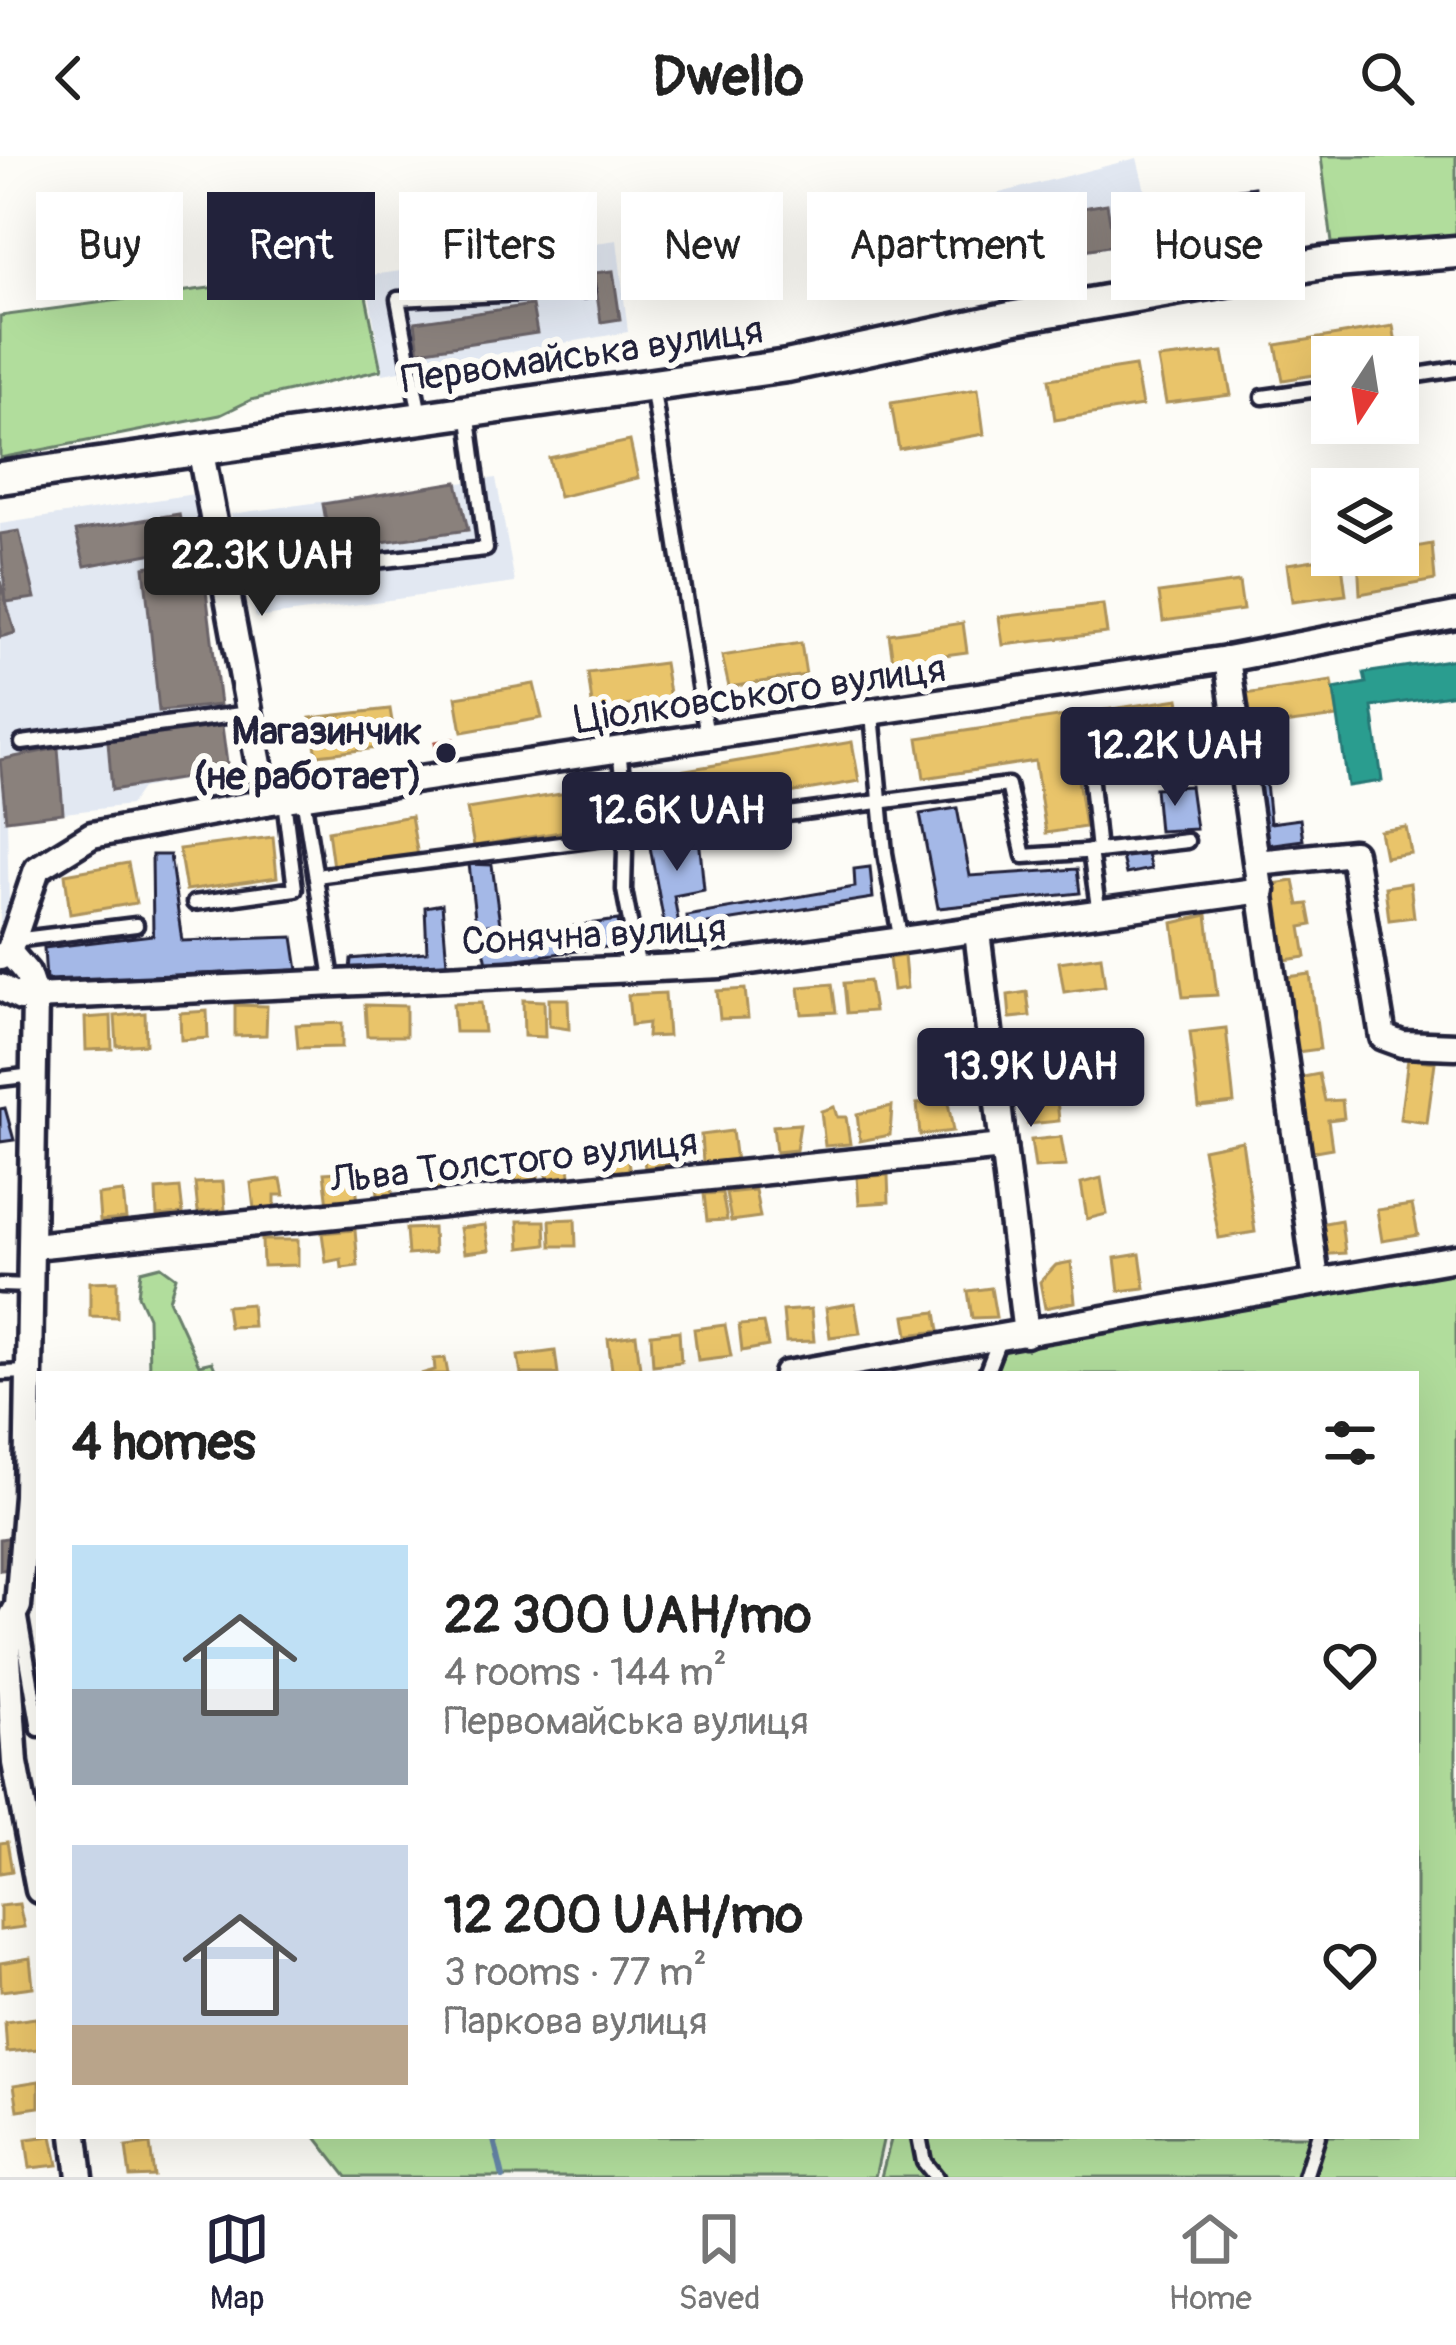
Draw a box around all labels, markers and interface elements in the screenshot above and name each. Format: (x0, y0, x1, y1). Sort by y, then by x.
text: Dwello (652, 44, 804, 112)
icon: back (36, 45, 102, 111)
icon: search (1354, 45, 1420, 111)
chip: Buy (36, 192, 183, 300)
chip: Rent (207, 192, 375, 300)
chip: Filters (399, 192, 597, 300)
chip: New (621, 192, 783, 300)
chip: Apartment (807, 192, 1087, 300)
chip: House (1111, 192, 1305, 300)
street label: Первомайська вулиця (398, 305, 766, 405)
north arrow (1311, 336, 1419, 444)
map controls (1311, 336, 1419, 576)
button: layers (1311, 468, 1419, 576)
pin: 22.3K UAH (125, 517, 399, 619)
text: 22.3K UAH (171, 531, 353, 580)
street label: Ціолковського вулиця (571, 644, 949, 744)
place label: Магазинчик (не работает) (194, 707, 422, 801)
pin: 12.2K UAH (1038, 707, 1312, 809)
text: 12.2K UAH (1087, 721, 1263, 770)
marker: Магазинчик (не работает) (433, 740, 459, 766)
pin: 12.6K UAH (540, 772, 814, 874)
text: 12.6K UAH (589, 786, 765, 835)
street label: Сонячна вулиця (460, 904, 728, 966)
pin: 13.9K UAH (894, 1028, 1168, 1130)
text: 13.9K UAH (944, 1042, 1118, 1091)
street label: Льва Толстого вулиця (327, 1117, 700, 1205)
icon: filters (1317, 1410, 1383, 1476)
text: 4 homes (72, 1411, 256, 1475)
text: 22 300 UAH/mo (444, 1584, 811, 1648)
icon: home (168, 1593, 312, 1737)
icon: heart (1317, 1632, 1383, 1698)
text: 4 rooms · 144 m² (444, 1648, 727, 1697)
text: Первомайська вулиця (444, 1697, 809, 1746)
text: 12 200 UAH/mo (444, 1884, 803, 1948)
icon: home (168, 1893, 312, 2037)
icon: heart (1317, 1932, 1383, 1998)
text: 3 rooms · 77 m² (444, 1948, 707, 1997)
text: Паркова вулиця (444, 1997, 707, 2046)
tab: Map (204, 2206, 270, 2319)
tab: Saved (678, 2206, 760, 2319)
tab: Home (1169, 2206, 1252, 2319)

